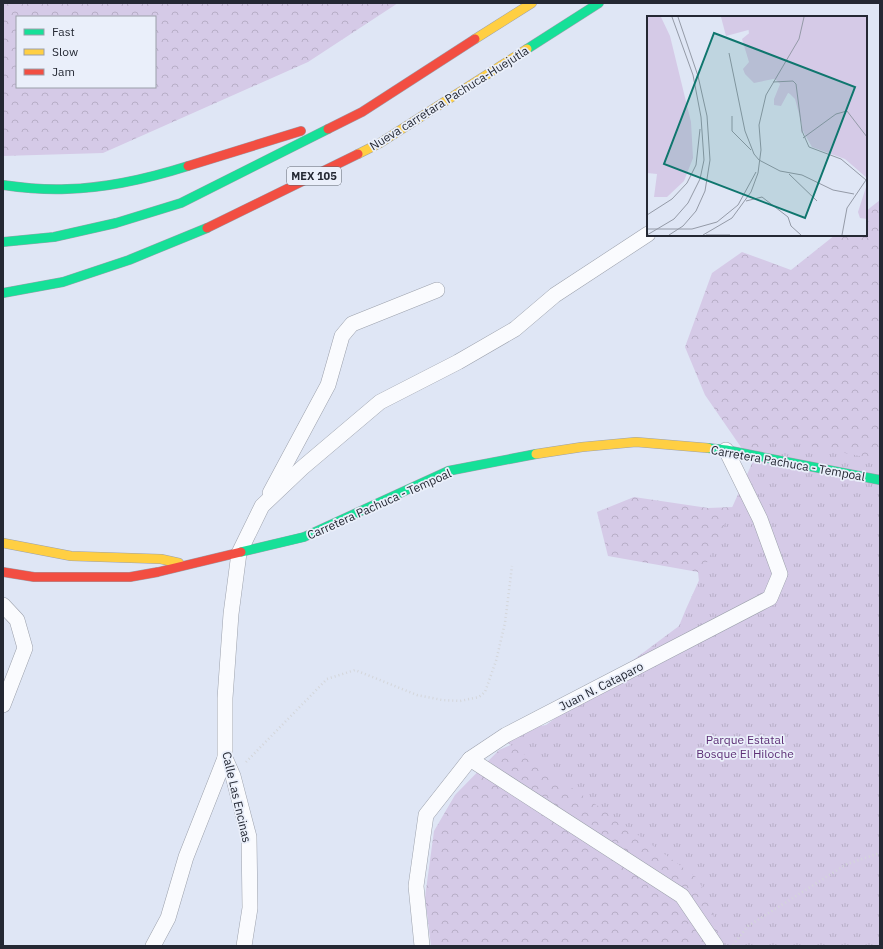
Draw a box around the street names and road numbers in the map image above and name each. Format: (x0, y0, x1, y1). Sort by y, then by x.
street label: Nueva carretara Pachuca-Huejutla (367, 42, 532, 153)
road number: MEX 105 (287, 167, 341, 185)
street label: Carretera Pachuca - Tempoal (710, 442, 866, 484)
street label: Carretera Pachuca - Tempoal (305, 465, 453, 543)
street label: Juan N. Cataparo (556, 658, 646, 714)
street label: Calle Las Encinas (219, 750, 255, 844)

